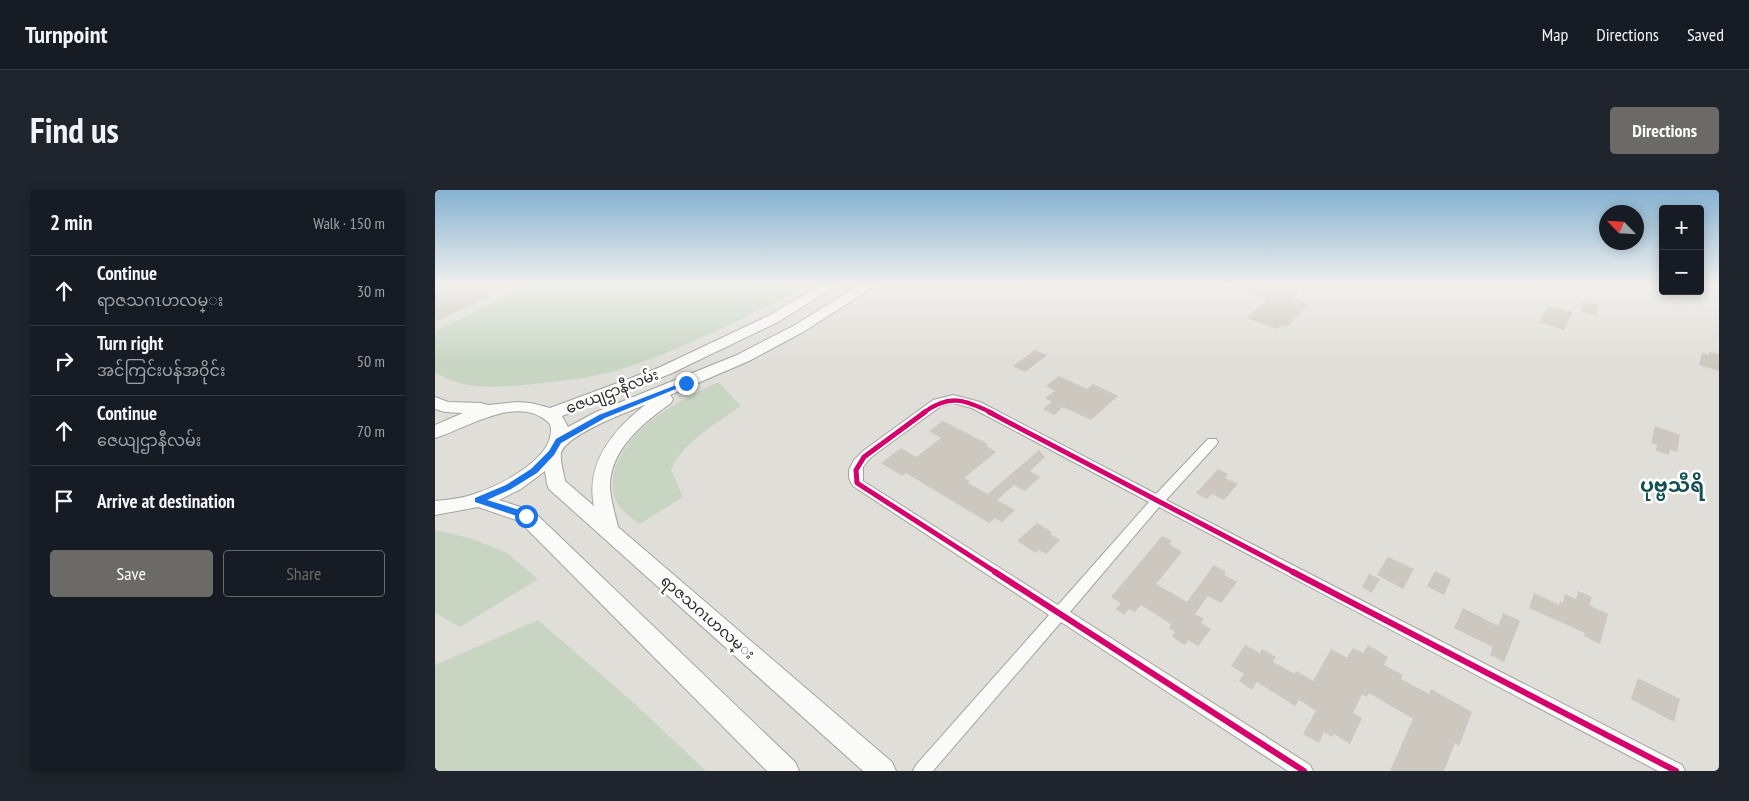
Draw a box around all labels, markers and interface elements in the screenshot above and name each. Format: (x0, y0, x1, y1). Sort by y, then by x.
text: Turnpoint (25, 19, 107, 50)
text: Map (1542, 23, 1568, 46)
text: Directions (1596, 23, 1659, 46)
text: Saved (1687, 23, 1724, 46)
text: Find us (30, 107, 119, 153)
button: Directions (1610, 107, 1719, 154)
north arrow (1599, 205, 1644, 250)
map controls (1659, 205, 1704, 295)
button: + (1659, 205, 1704, 250)
text: 2 min (50, 209, 92, 236)
text: Walk · 150 m (313, 213, 385, 233)
button: − (1659, 250, 1704, 295)
text: Continue (97, 261, 157, 285)
icon: ahead (50, 277, 78, 305)
text: 30 m (357, 281, 385, 301)
text: ရာဇသဂၤဟလမ္း (97, 290, 223, 310)
text: Turn right (97, 331, 163, 355)
icon: right (50, 347, 78, 375)
text: 50 m (357, 351, 385, 371)
text: အင်ကြင်းပန်အ၀ိုင်း (97, 360, 225, 380)
street label: ဇေယျဌာနီလမ်း (563, 365, 662, 420)
route end (675, 372, 698, 395)
text: Continue (97, 401, 157, 425)
icon: ahead (50, 417, 78, 445)
text: 70 m (357, 421, 385, 441)
text: ဇေယျဌာနီလမ်း (97, 430, 201, 450)
district label: ပုဗ္ဗသီရိ (1640, 472, 1705, 501)
icon: arrive (50, 487, 78, 515)
text: Arrive at destination (97, 489, 235, 513)
route start (515, 505, 538, 528)
button: Save (50, 550, 213, 597)
button: Share (223, 550, 385, 597)
street label: ရာဇသဂၤဟလမ္း (655, 571, 759, 665)

